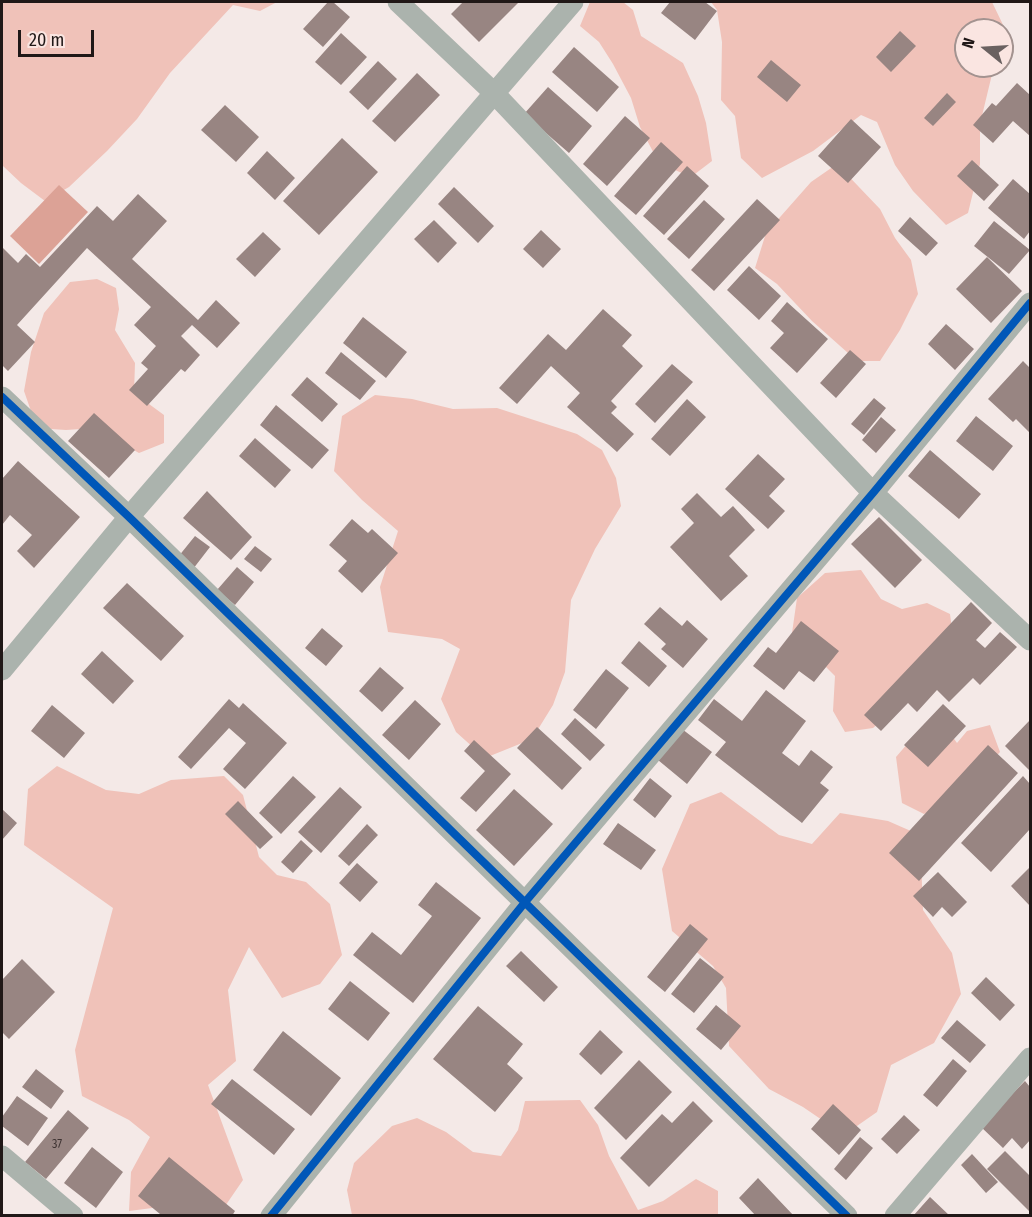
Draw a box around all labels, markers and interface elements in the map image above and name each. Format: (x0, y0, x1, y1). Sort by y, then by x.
scale bar (21, 18, 98, 56)
north arrow (954, 18, 1014, 78)
text: 20 m (29, 29, 64, 51)
text: N (958, 35, 979, 50)
house number: 37 (52, 1138, 62, 1152)

